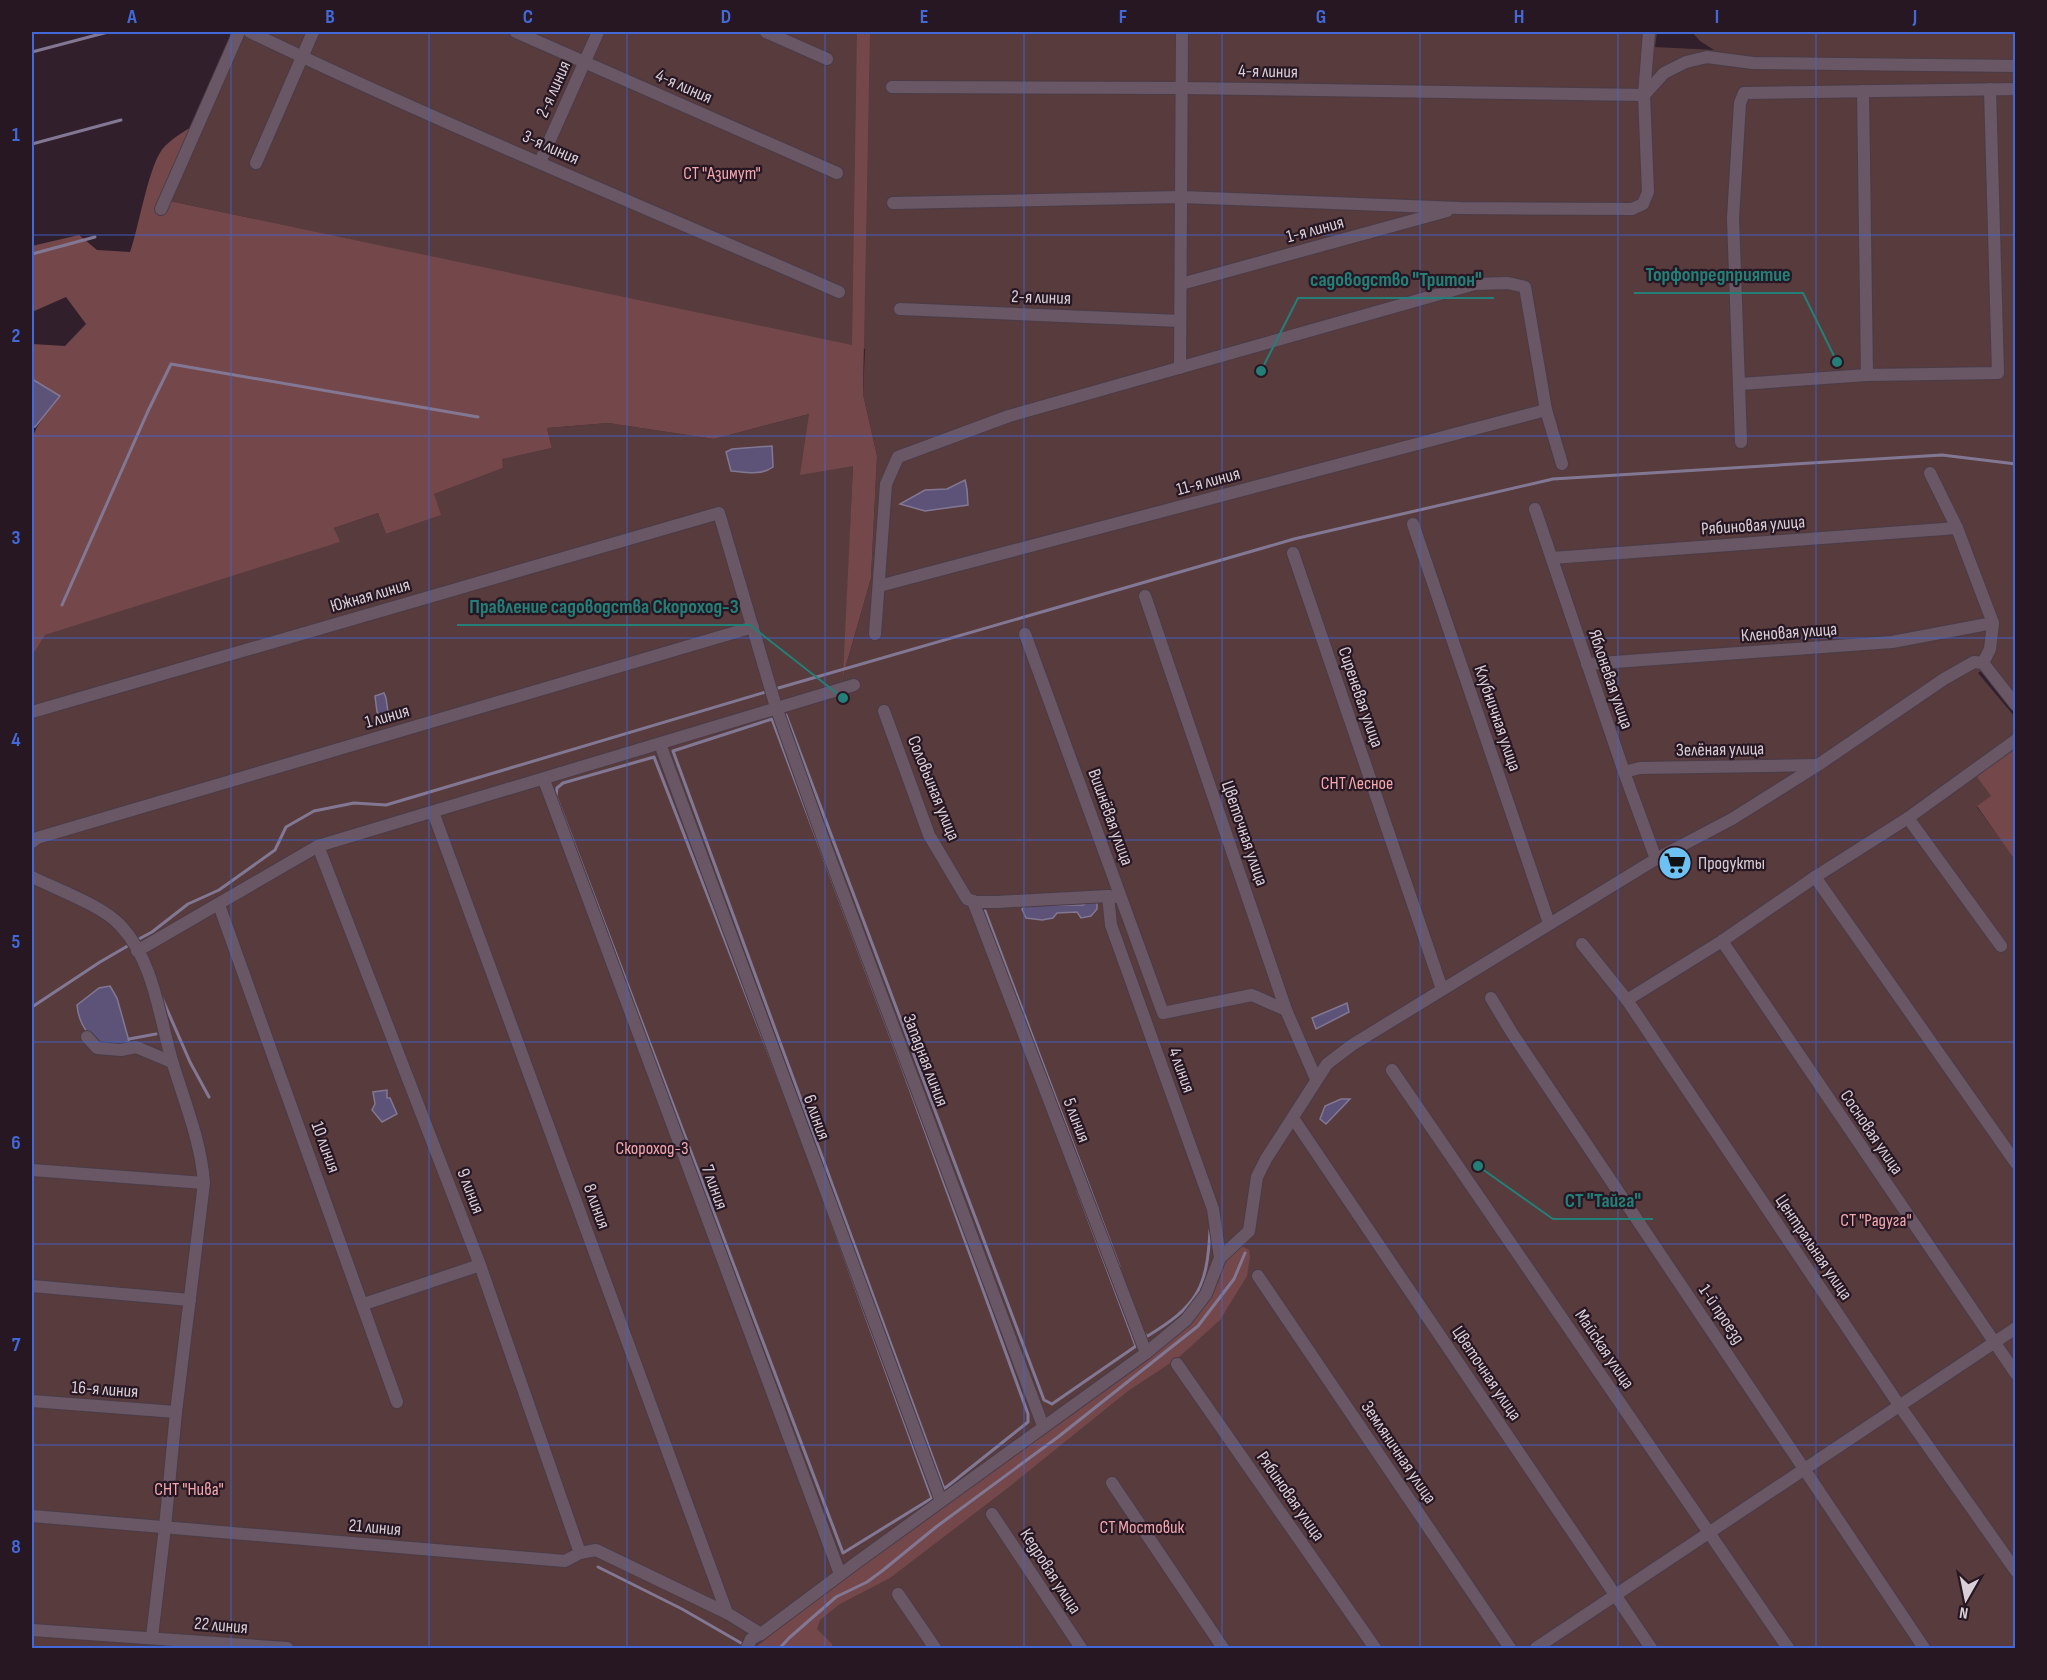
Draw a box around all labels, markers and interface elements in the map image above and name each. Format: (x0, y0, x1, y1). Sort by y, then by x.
text: A (126, 5, 137, 29)
text: B (325, 5, 335, 29)
text: C (523, 5, 533, 29)
text: D (721, 5, 731, 29)
text: E (920, 5, 928, 29)
text: F (1119, 5, 1127, 29)
text: G (1316, 5, 1326, 29)
text: H (1514, 5, 1524, 29)
text: I (1715, 5, 1719, 29)
text: J (1912, 5, 1917, 29)
street label: 2-я линия (532, 58, 575, 121)
street label: 4-я линия (1238, 60, 1298, 83)
street label: 4-я линия (652, 65, 715, 108)
text: 1 (12, 123, 20, 147)
street label: 3-я линия (519, 126, 582, 169)
park label: СТ "Азимут" (683, 163, 761, 184)
street label: 1-я линия (1284, 212, 1346, 247)
callout: Торфопредприятие (1634, 255, 1803, 293)
callout: садоводство "Тритон" (1298, 260, 1494, 298)
text: Торфопредприятие (1645, 263, 1791, 287)
text: садоводство "Тритон" (1310, 268, 1482, 292)
street label: 2-я линия (1011, 286, 1071, 309)
text: 2 (12, 324, 20, 348)
street label: 11-я линия (1174, 463, 1242, 500)
street label: Рябиновая улица (1700, 511, 1806, 540)
text: 3 (12, 526, 21, 550)
street label: Южная линия (328, 574, 412, 617)
callout: Правление садоводства Скороход-3 (457, 587, 750, 625)
text: Правление садоводства Скороход-3 (469, 595, 739, 619)
street label: Кленовая улица (1740, 619, 1838, 646)
street label: Яблоневая улица (1584, 627, 1637, 732)
street label: Сиреневая улица (1333, 644, 1388, 750)
street label: Клубничная улица (1470, 662, 1525, 774)
street label: 1 линия (363, 700, 412, 733)
text: 4 (11, 728, 21, 752)
street label: Соловьиная улица (903, 733, 964, 844)
street label: Зелёная улица (1676, 738, 1764, 761)
street label: Вишнёвая улица (1083, 766, 1138, 868)
park label: СНТ Лесное (1321, 773, 1393, 794)
street label: Цветочная улица (1217, 778, 1272, 888)
supermarket icon: Продукты (1657, 845, 1693, 881)
place label: Продукты (1698, 853, 1765, 874)
text: 5 (12, 930, 21, 954)
street label: Западная линия (898, 1011, 953, 1109)
street label: 4 линия (1164, 1045, 1199, 1095)
street label: Сосновая улица (1836, 1086, 1908, 1179)
street label: 6 линия (799, 1092, 834, 1143)
street label: 5 линия (1058, 1095, 1095, 1145)
street label: 10 линия (307, 1119, 344, 1176)
text: 6 (11, 1131, 21, 1155)
park label: Скороход-3 (615, 1138, 689, 1159)
street label: 7 линия (697, 1162, 732, 1212)
street label: 9 линия (452, 1166, 489, 1217)
street label: 8 линия (579, 1181, 614, 1232)
callout: СТ "Тайга" (1553, 1181, 1653, 1219)
text: СТ "Тайга" (1565, 1189, 1641, 1213)
street label: Центральная улица (1771, 1191, 1857, 1304)
park label: СТ "Радуга" (1840, 1210, 1912, 1231)
street label: 1-й проезд (1694, 1281, 1749, 1348)
street label: Майская улица (1570, 1306, 1639, 1393)
street label: Цветочная улица (1447, 1322, 1526, 1425)
text: 7 (12, 1333, 21, 1357)
street label: 16-я линия (71, 1377, 139, 1402)
street label: Земляничная улица (1357, 1397, 1441, 1508)
street label: Рябиновая улица (1252, 1448, 1329, 1545)
park label: СНТ "Нива" (154, 1479, 224, 1500)
street label: 21 линия (348, 1515, 402, 1540)
park label: СТ Мостовик (1100, 1517, 1185, 1538)
street label: Кедровая улица (1015, 1525, 1086, 1618)
text: 8 (11, 1535, 21, 1559)
north arrow (1936, 1569, 1996, 1629)
text: N (1958, 1602, 1970, 1622)
street label: 22 линия (193, 1613, 249, 1638)

